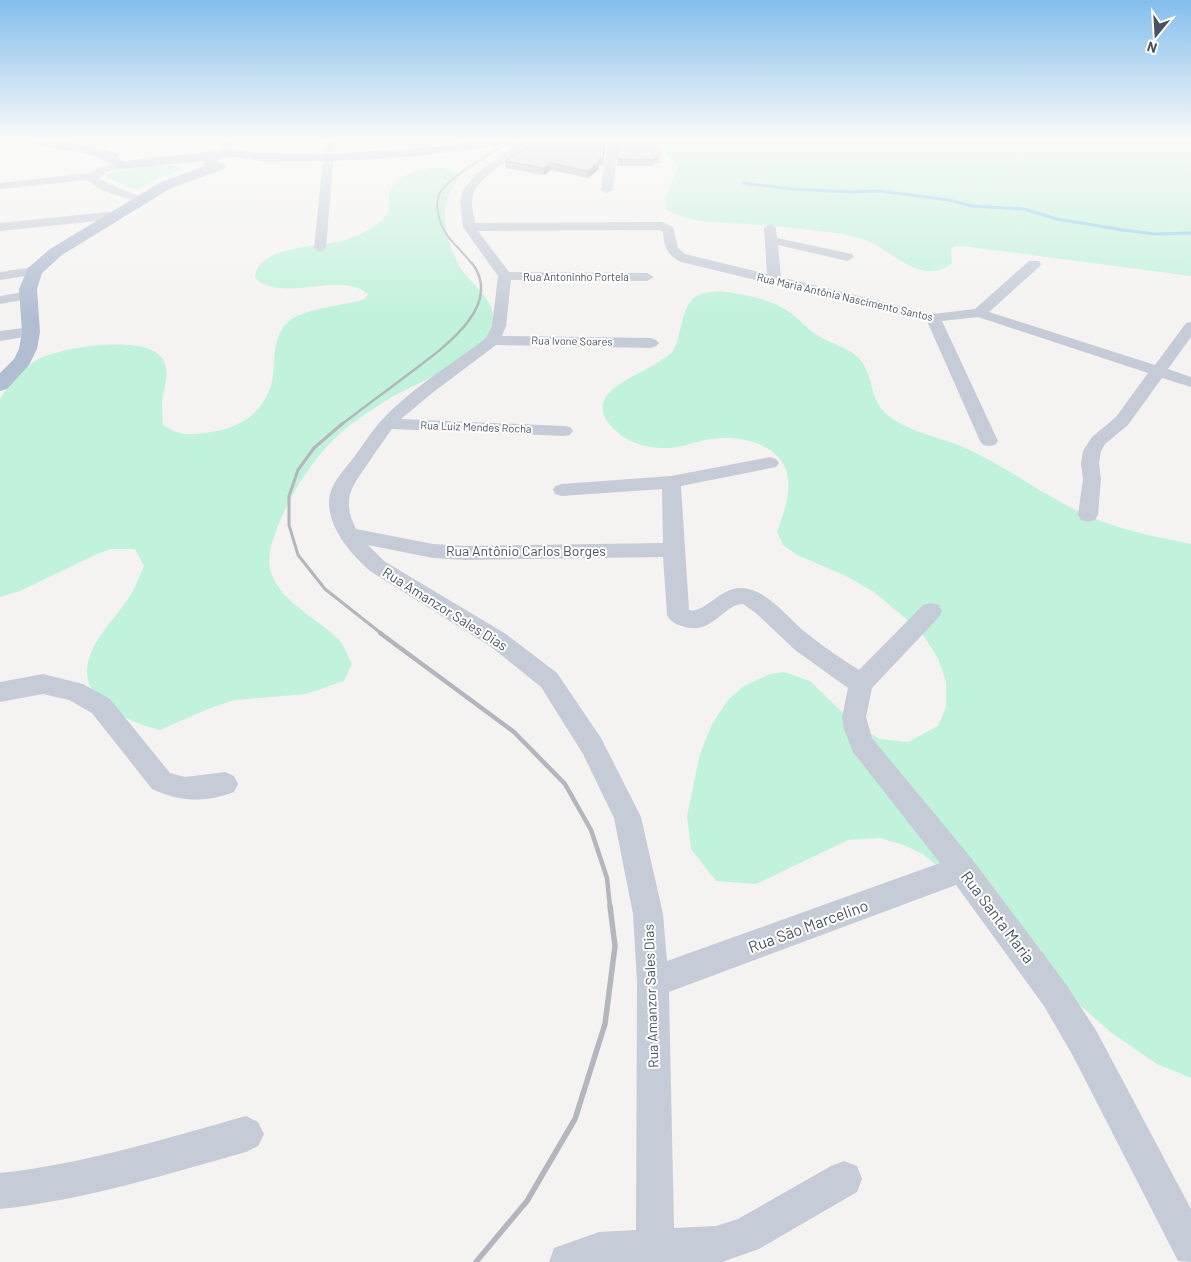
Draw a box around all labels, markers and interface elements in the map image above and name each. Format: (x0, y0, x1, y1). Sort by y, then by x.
north arrow (1131, 10, 1181, 60)
text: N (1145, 38, 1159, 57)
street label: Rua Antoninho Portela (523, 270, 629, 283)
street label: Rua Maria Antônia Nascimento Santos (756, 270, 934, 323)
street label: Rua Ivone Soares (531, 333, 613, 348)
street label: Rua Luiz Mendes Rocha (420, 418, 532, 435)
street label: Rua Antônio Carlos Borges (446, 542, 606, 559)
street label: Rua Amanzor Sales Dias (380, 563, 511, 654)
street label: Rua Santa Maria (957, 867, 1039, 967)
street label: Rua São Marcelino (745, 895, 870, 956)
street label: Rua Amanzor Sales Dias (639, 923, 662, 1068)

